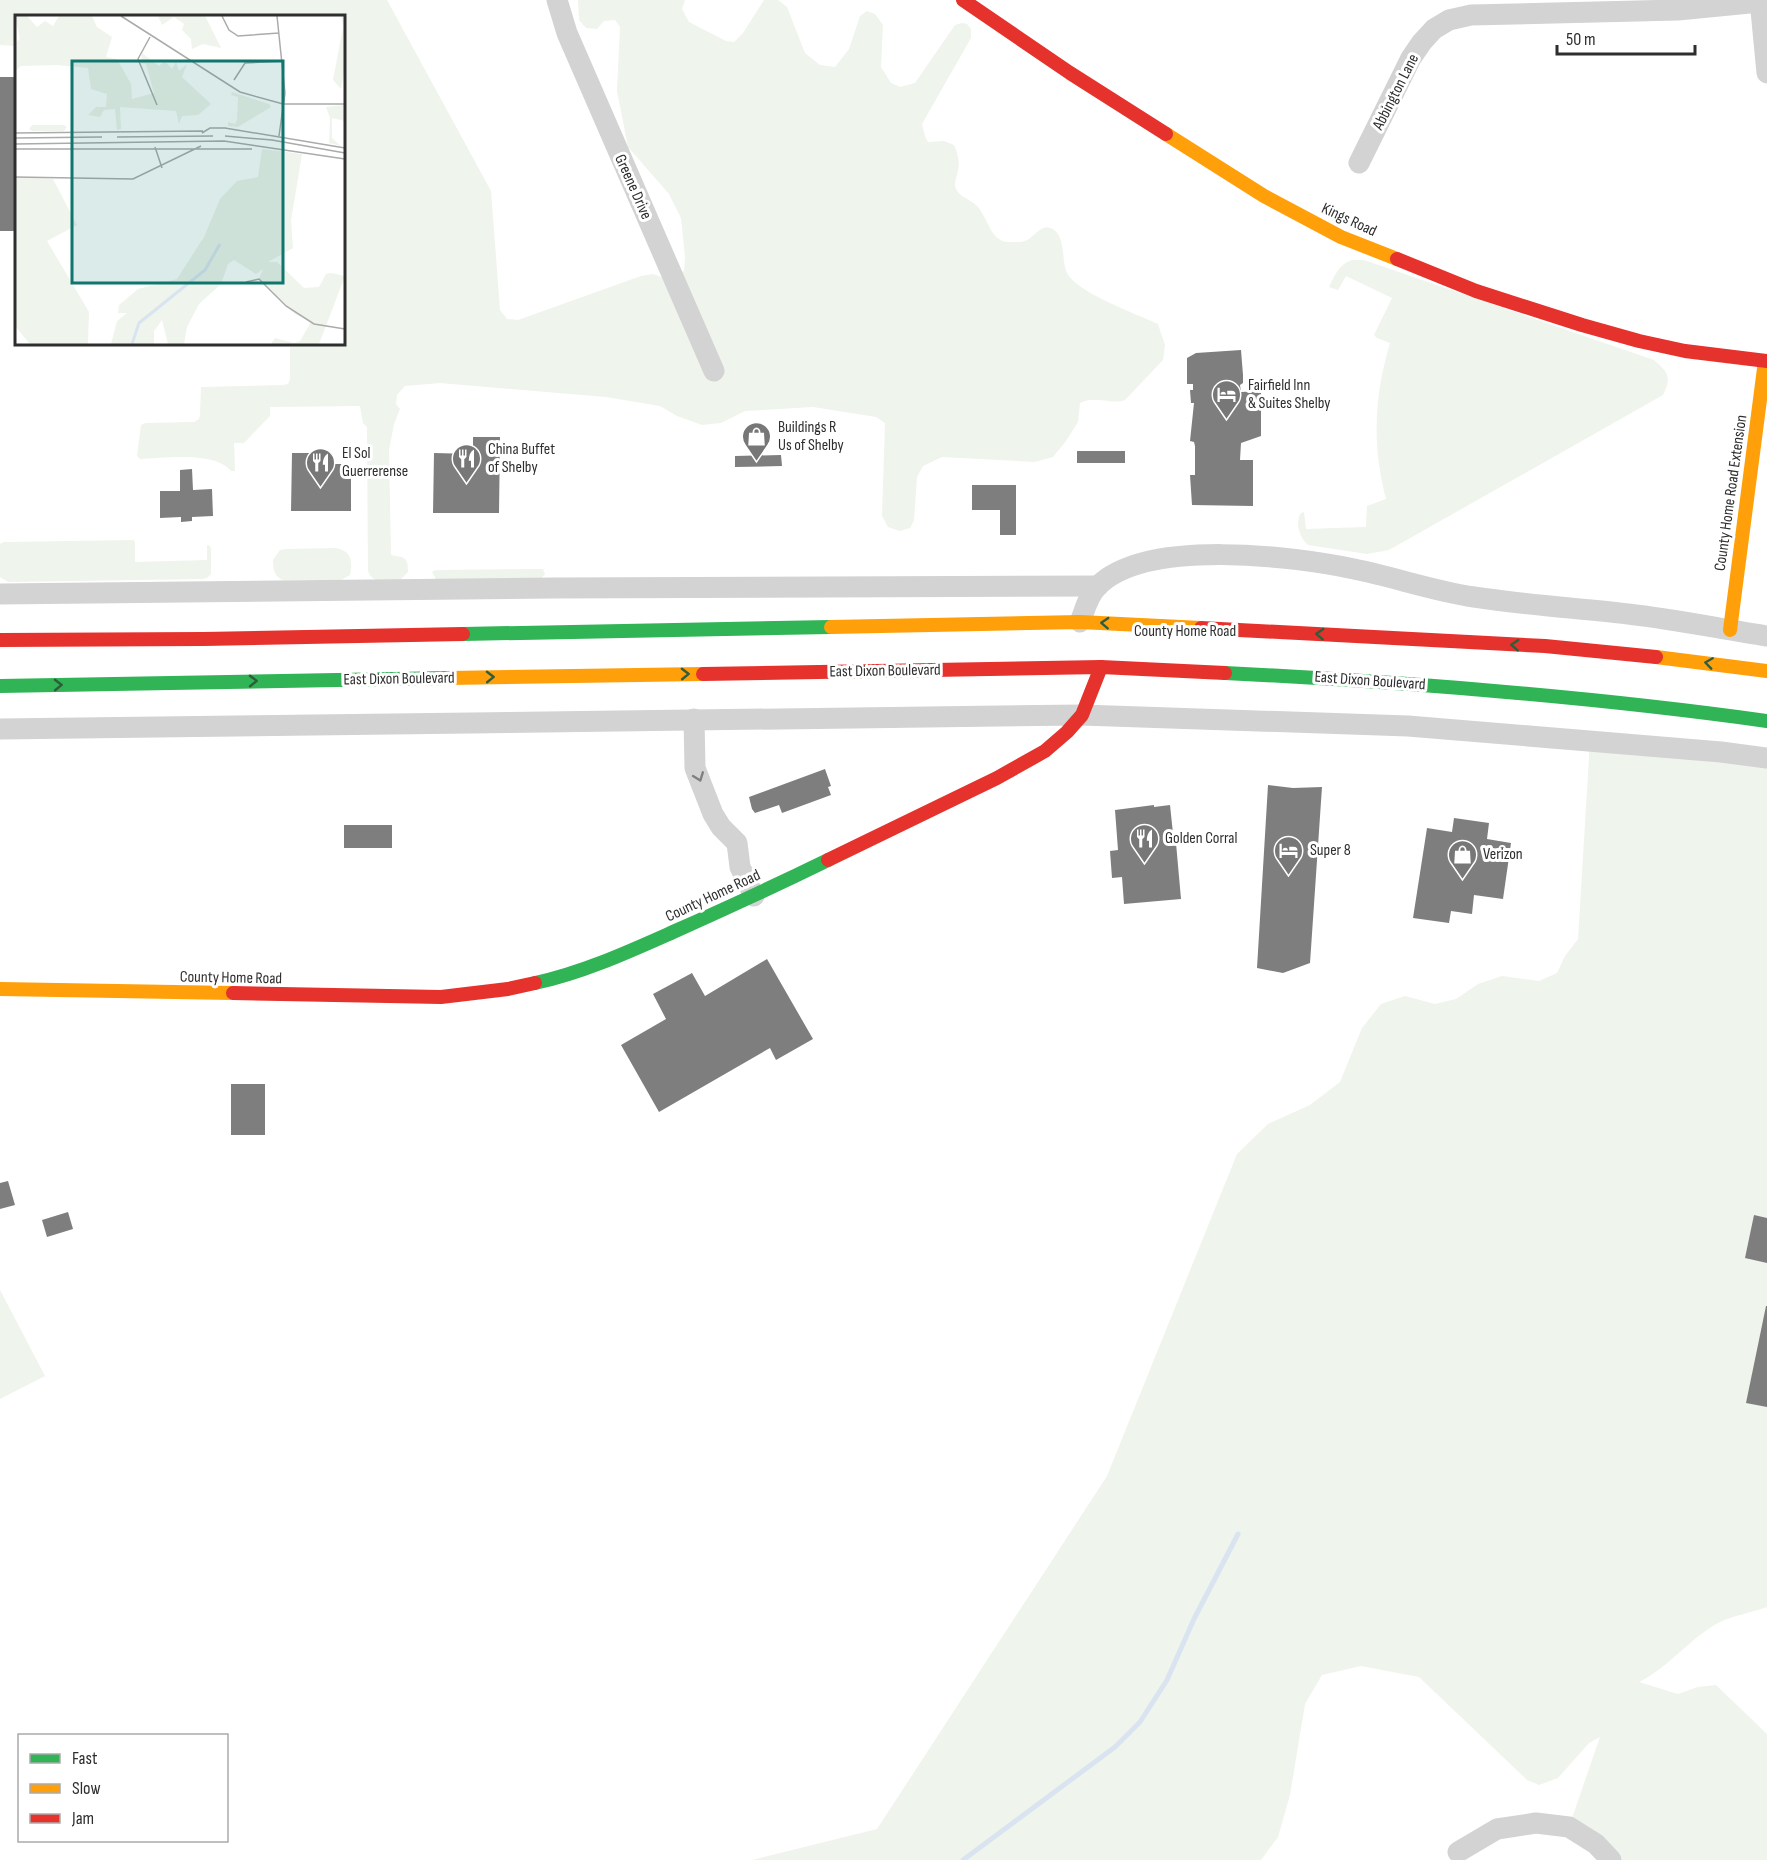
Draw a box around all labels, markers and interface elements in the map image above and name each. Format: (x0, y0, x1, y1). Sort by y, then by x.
inset map (15, 15, 345, 345)
scale bar (1557, 18, 1695, 56)
text: 50 m (1566, 29, 1596, 50)
street label: Abbington Lane (1368, 51, 1423, 134)
street label: Greene Drive (610, 152, 656, 222)
street label: Kings Road (1319, 199, 1379, 241)
place label: Fairfield Inn & Suites Shelby (1248, 376, 1330, 413)
hotel icon: Fairfield Inn & Suites Shelby (1211, 378, 1243, 420)
street label: County Home Road Extension (1711, 414, 1751, 572)
place label: Buildings R Us of Shelby (778, 418, 844, 455)
shop icon: Buildings R Us of Shelby (741, 420, 773, 462)
place label: China Buffet of Shelby (488, 440, 555, 477)
restaurant icon: China Buffet of Shelby (451, 442, 483, 484)
place label: El Sol Guerrerense (342, 444, 408, 481)
restaurant icon: El Sol Guerrerense (305, 446, 337, 488)
one-way arrow (1100, 617, 1109, 630)
street label: County Home Road (1134, 622, 1236, 641)
one-way arrow (1316, 627, 1325, 640)
one-way arrow (1511, 638, 1520, 651)
one-way arrow (1704, 658, 1714, 670)
street label: East Dixon Boulevard (829, 661, 941, 681)
one-way arrow (681, 668, 690, 680)
street label: East Dixon Boulevard (1314, 668, 1426, 694)
street label: East Dixon Boulevard (343, 669, 455, 689)
one-way arrow (486, 671, 495, 684)
one-way arrow (249, 675, 258, 688)
one-way arrow (54, 679, 63, 691)
one-way arrow (691, 771, 704, 782)
restaurant icon: Golden Corral (1128, 822, 1160, 864)
place label: Golden Corral (1165, 829, 1237, 848)
hotel icon: Super 8 (1273, 834, 1305, 876)
shop icon: Verizon (1446, 838, 1478, 880)
place label: Super 8 (1310, 841, 1351, 860)
place label: Verizon (1483, 845, 1523, 864)
street label: County Home Road (663, 866, 763, 926)
street label: County Home Road (180, 968, 282, 988)
legend (18, 1734, 228, 1842)
text: Fast (72, 1748, 98, 1769)
text: Slow (72, 1778, 101, 1799)
text: Jam (71, 1808, 94, 1829)

